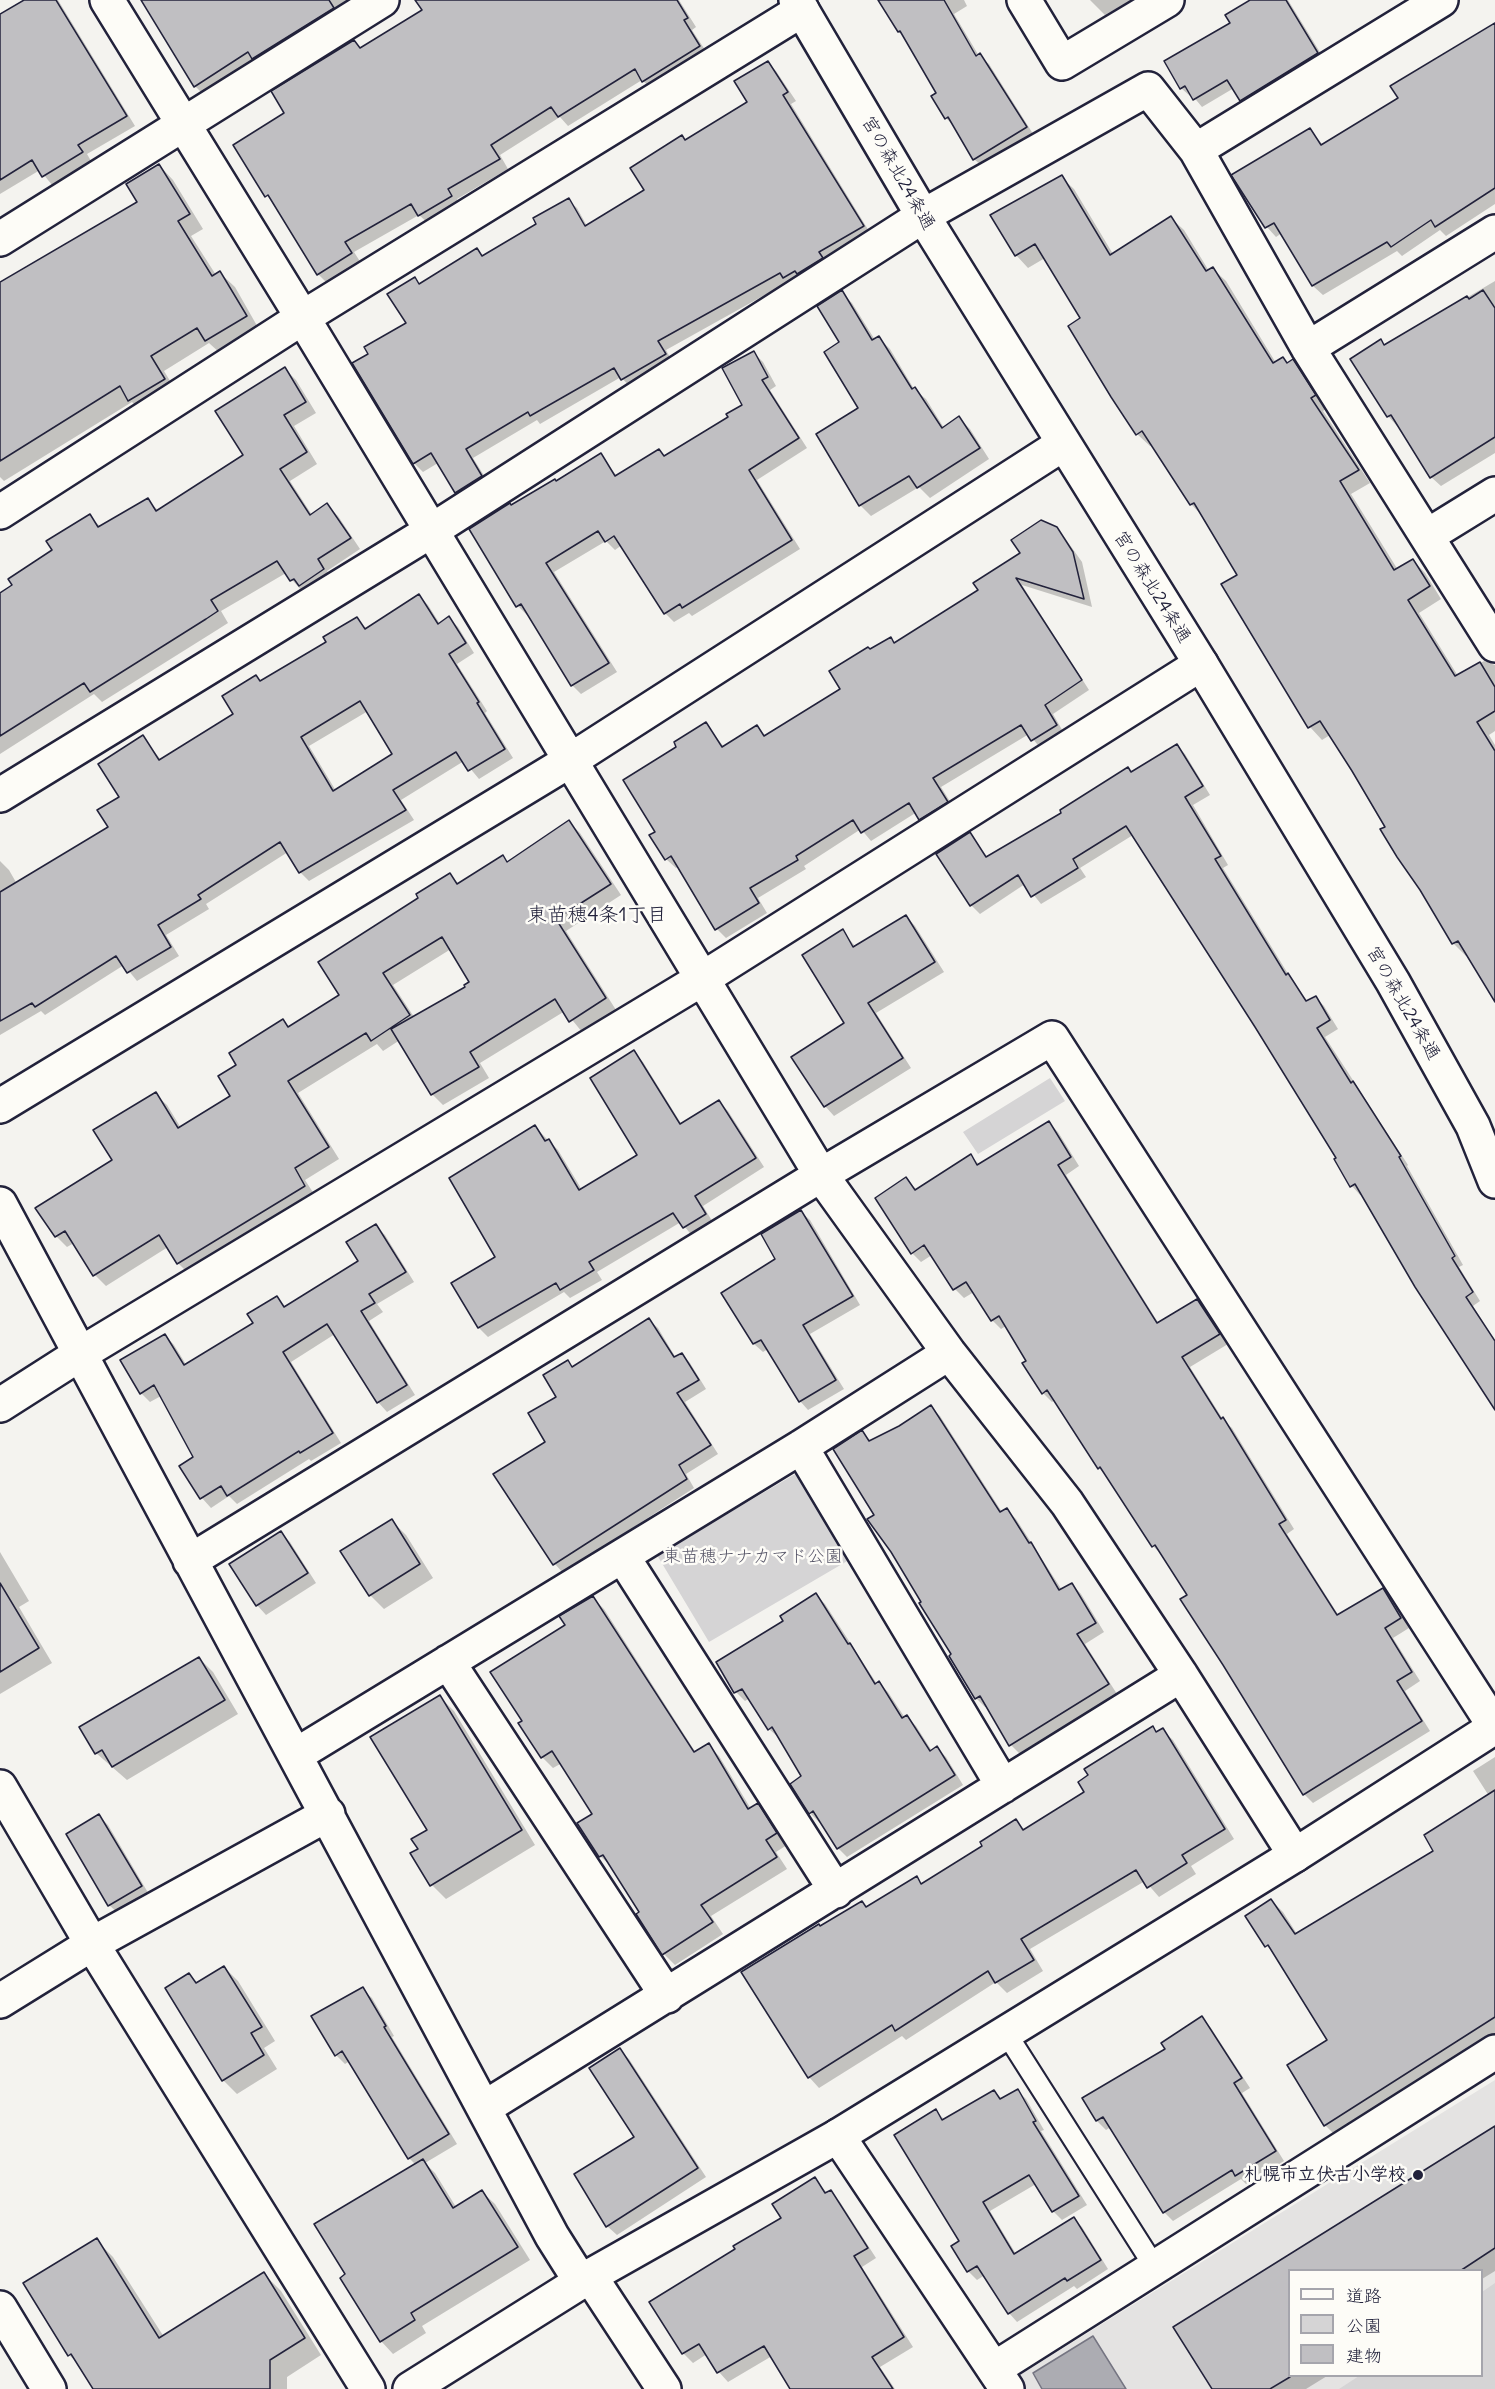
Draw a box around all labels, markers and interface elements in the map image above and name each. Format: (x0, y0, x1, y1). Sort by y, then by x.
street label: 宮の森北24条通 (857, 112, 939, 234)
street label: 宮の森北24条通 (1109, 527, 1195, 647)
district label: 東苗穂4条1丁目 (527, 903, 667, 927)
street label: 宮の森北24条通 (1362, 942, 1444, 1064)
park label: 東苗穂ナナカマド公園 (663, 1546, 843, 1568)
place label: 札幌市立伏古小学校 (1244, 2164, 1406, 2186)
marker: 札幌市立伏古小学校 (1411, 2168, 1425, 2182)
legend (1288, 2269, 1483, 2377)
text: 道路 (1346, 2284, 1382, 2307)
text: 公園 (1346, 2314, 1382, 2337)
text: 建物 (1346, 2344, 1382, 2367)

